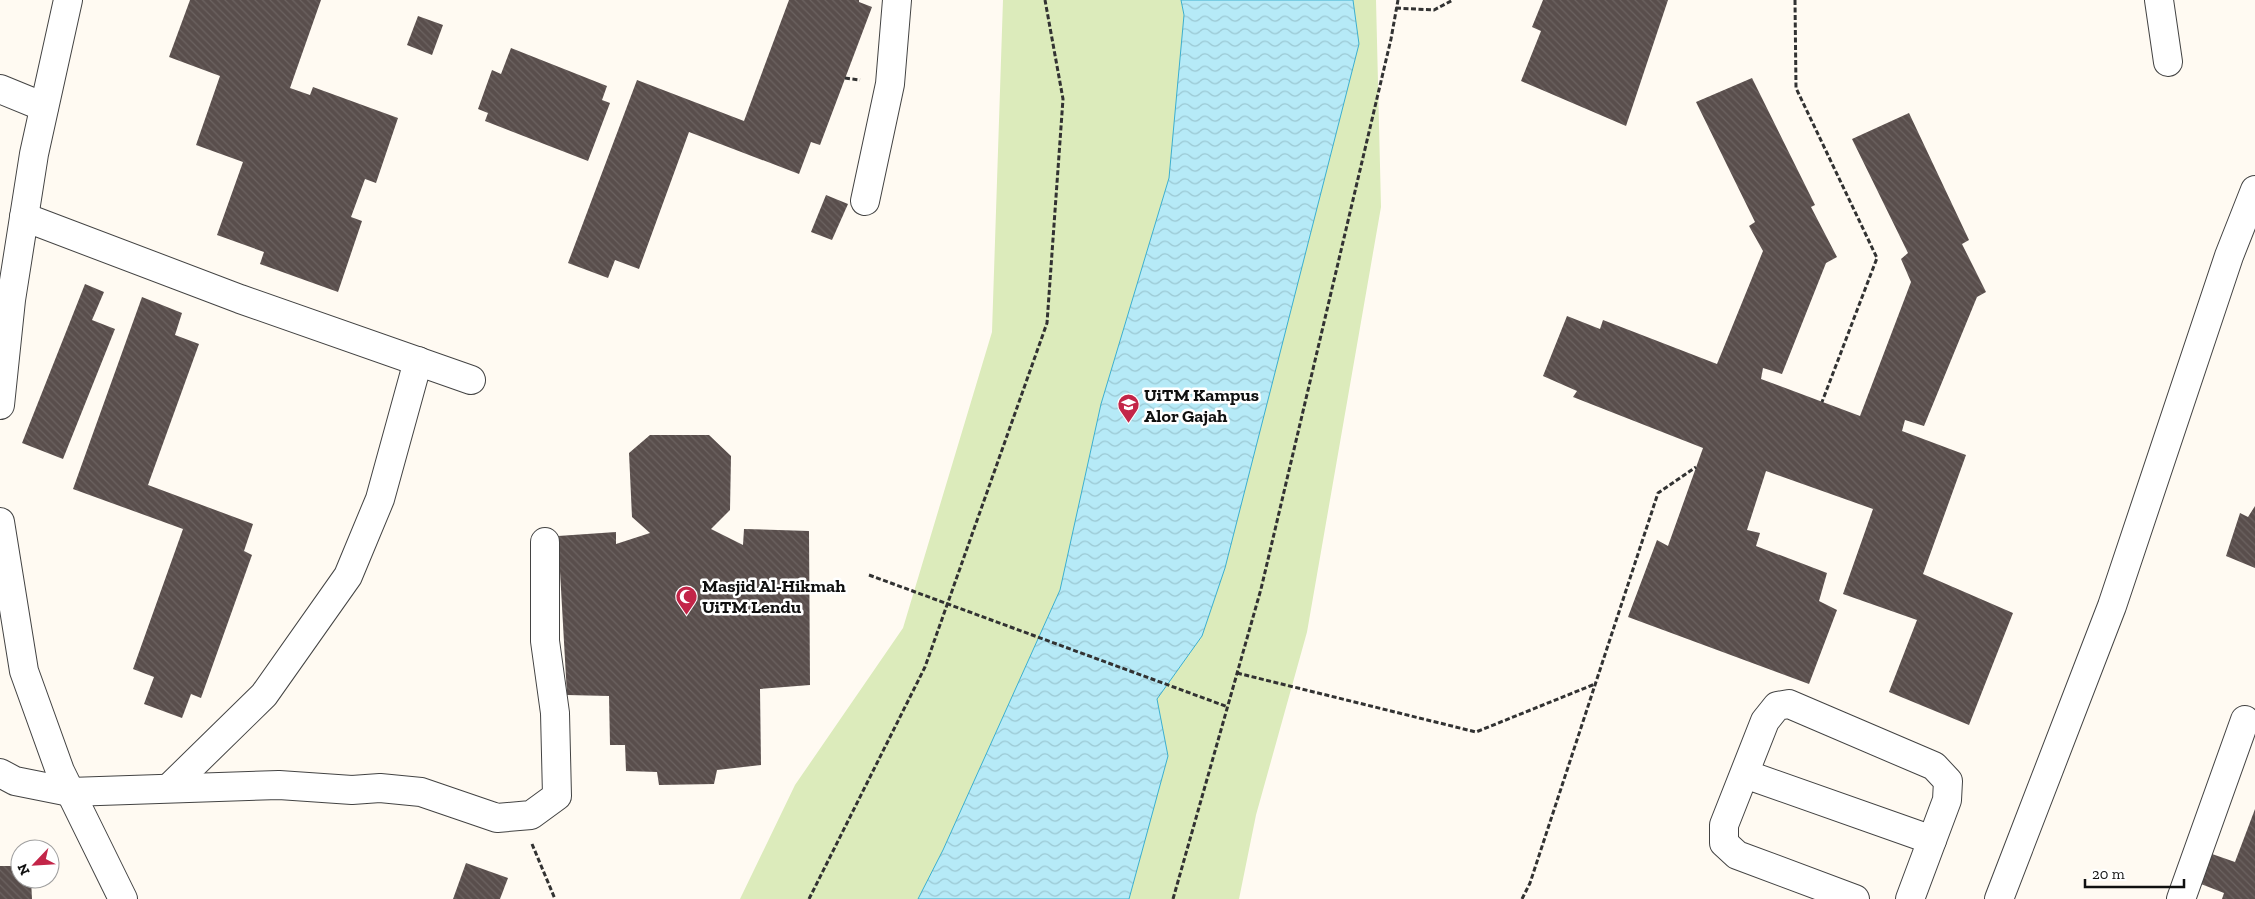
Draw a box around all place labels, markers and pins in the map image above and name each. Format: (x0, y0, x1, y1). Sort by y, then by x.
place label: UiTM Kampus Alor Gajah (1144, 384, 1259, 427)
school or university icon: UiTM Kampus Alor Gajah (1116, 393, 1140, 424)
place label: Masjid Al-Hikmah UiTM Lendu (702, 575, 846, 618)
mosque icon: Masjid Al-Hikmah UiTM Lendu (674, 584, 698, 615)

